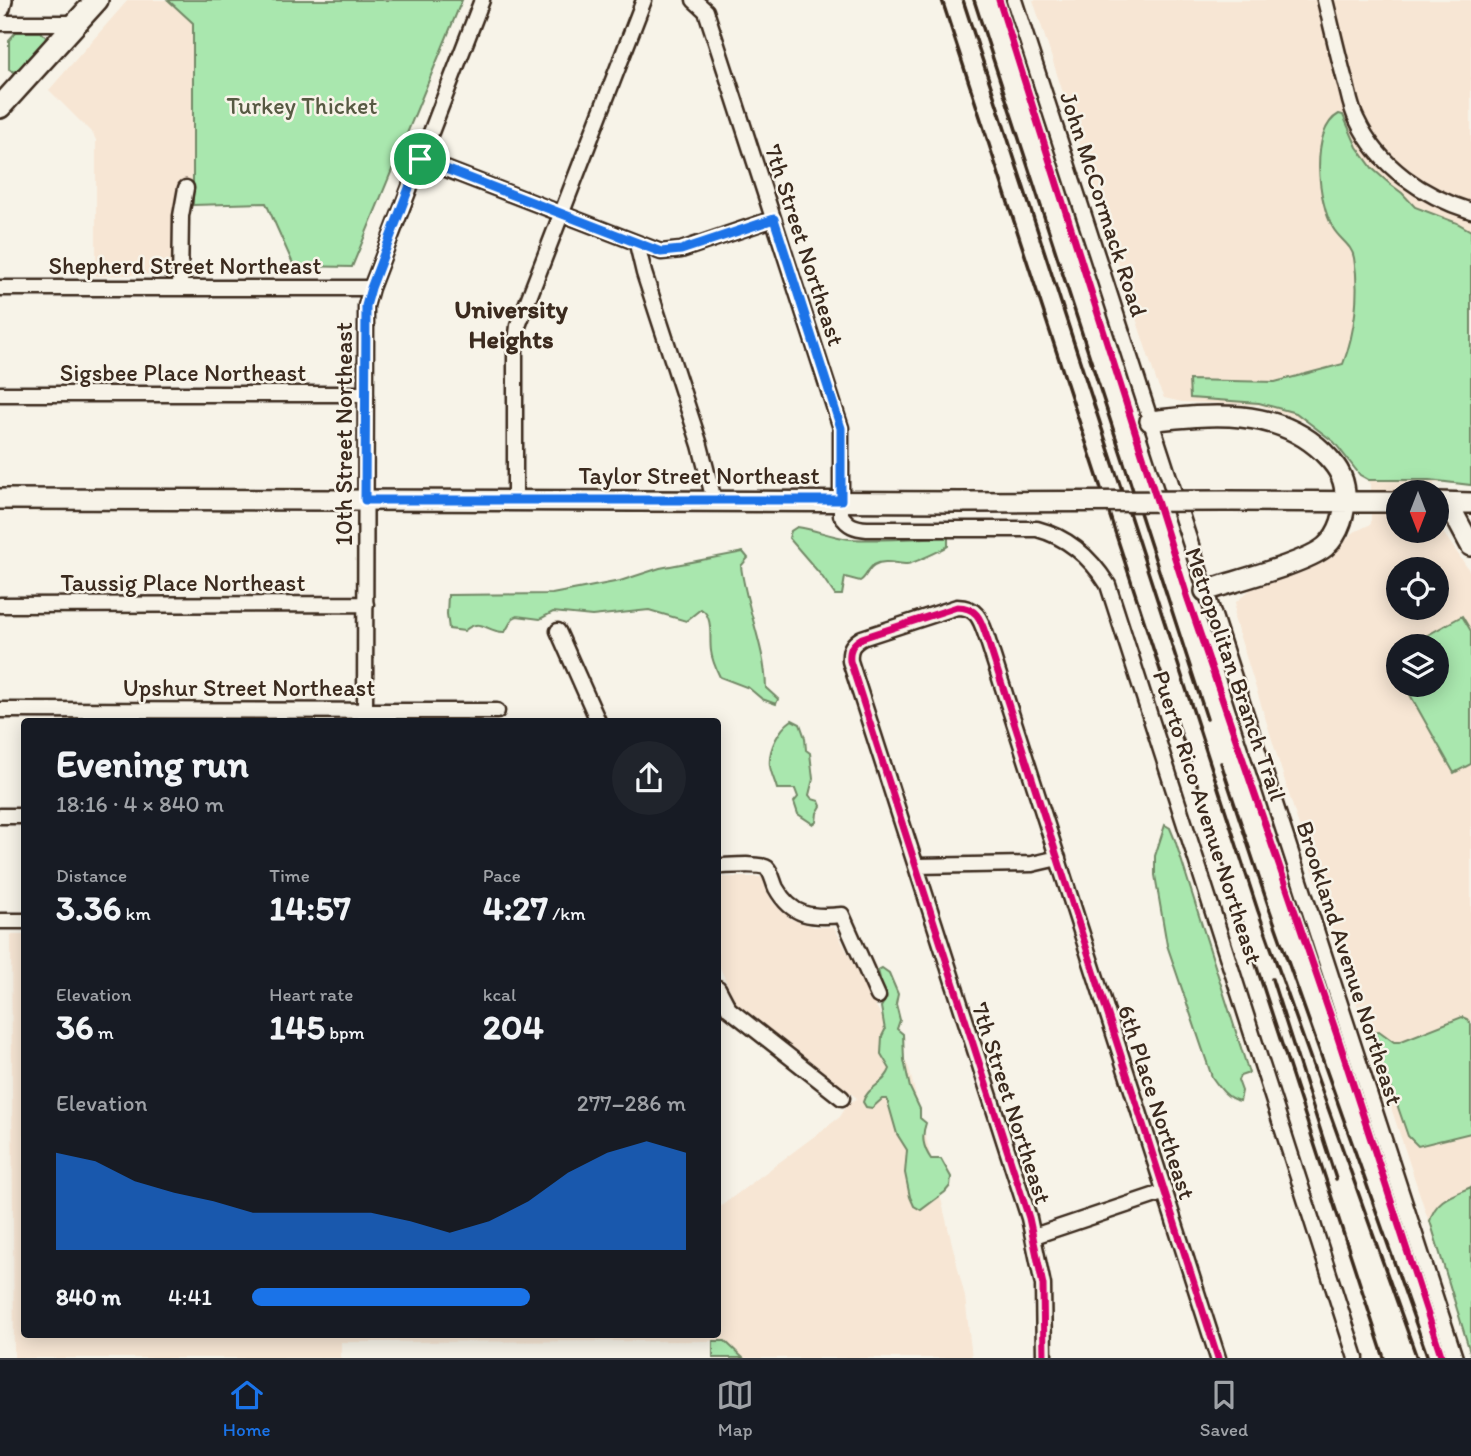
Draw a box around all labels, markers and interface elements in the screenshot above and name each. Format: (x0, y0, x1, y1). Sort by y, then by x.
street label: John McCormack Road (1054, 88, 1154, 320)
park label: Turkey Thicket (226, 91, 378, 120)
pin (390, 129, 450, 189)
icon: arrive (401, 140, 439, 178)
street label: 7th Street Northeast (759, 141, 851, 349)
street label: Shepherd Street Northeast (48, 251, 322, 280)
district label: University Heights (454, 293, 568, 355)
street label: 10th Street Northeast (329, 322, 358, 546)
street label: Sigsbee Place Northeast (60, 358, 306, 387)
street label: Taylor Street Northeast (579, 461, 819, 490)
north arrow (1386, 480, 1449, 542)
map controls (1386, 480, 1449, 697)
street label: Metropolitan Branch Trail (1179, 544, 1293, 805)
button: locate (1386, 557, 1449, 620)
street label: Taussig Place Northeast (61, 568, 305, 597)
button: layers (1386, 634, 1449, 697)
street label: Puerto Rico Avenue Northeast (1147, 667, 1269, 967)
street label: Upshur Street Northeast (123, 673, 375, 702)
text: Evening run (56, 741, 249, 787)
button: share (612, 741, 686, 815)
text: 18:16 · 4 × 840 m (56, 790, 224, 818)
street label: Brookland Avenue Northeast (1290, 817, 1410, 1109)
text: Distance (56, 864, 127, 887)
text: Time (269, 864, 310, 887)
text: Pace (483, 864, 521, 887)
text: 3.36 (56, 887, 121, 929)
text: 14:57 (269, 887, 351, 929)
text: 4:27 (483, 887, 548, 929)
text: km (121, 902, 151, 925)
text: /km (548, 902, 585, 925)
text: Elevation (56, 983, 132, 1006)
text: Heart rate (269, 983, 353, 1006)
text: kcal (483, 983, 516, 1006)
street label: 7th Street Northeast (966, 999, 1058, 1207)
street label: 6th Place Northeast (1112, 1001, 1202, 1203)
text: 36 (56, 1006, 94, 1048)
text: 145 (269, 1006, 325, 1048)
text: 204 (483, 1006, 544, 1048)
text: m (94, 1021, 114, 1044)
text: bpm (325, 1021, 365, 1044)
text: Elevation (56, 1089, 147, 1117)
text: 277–286 m (577, 1089, 686, 1117)
text: 840 m (56, 1283, 121, 1311)
text: 4:41 (168, 1283, 212, 1311)
tab: Home (223, 1376, 271, 1441)
tab: Map (716, 1376, 754, 1441)
tab: Saved (1200, 1376, 1248, 1441)

